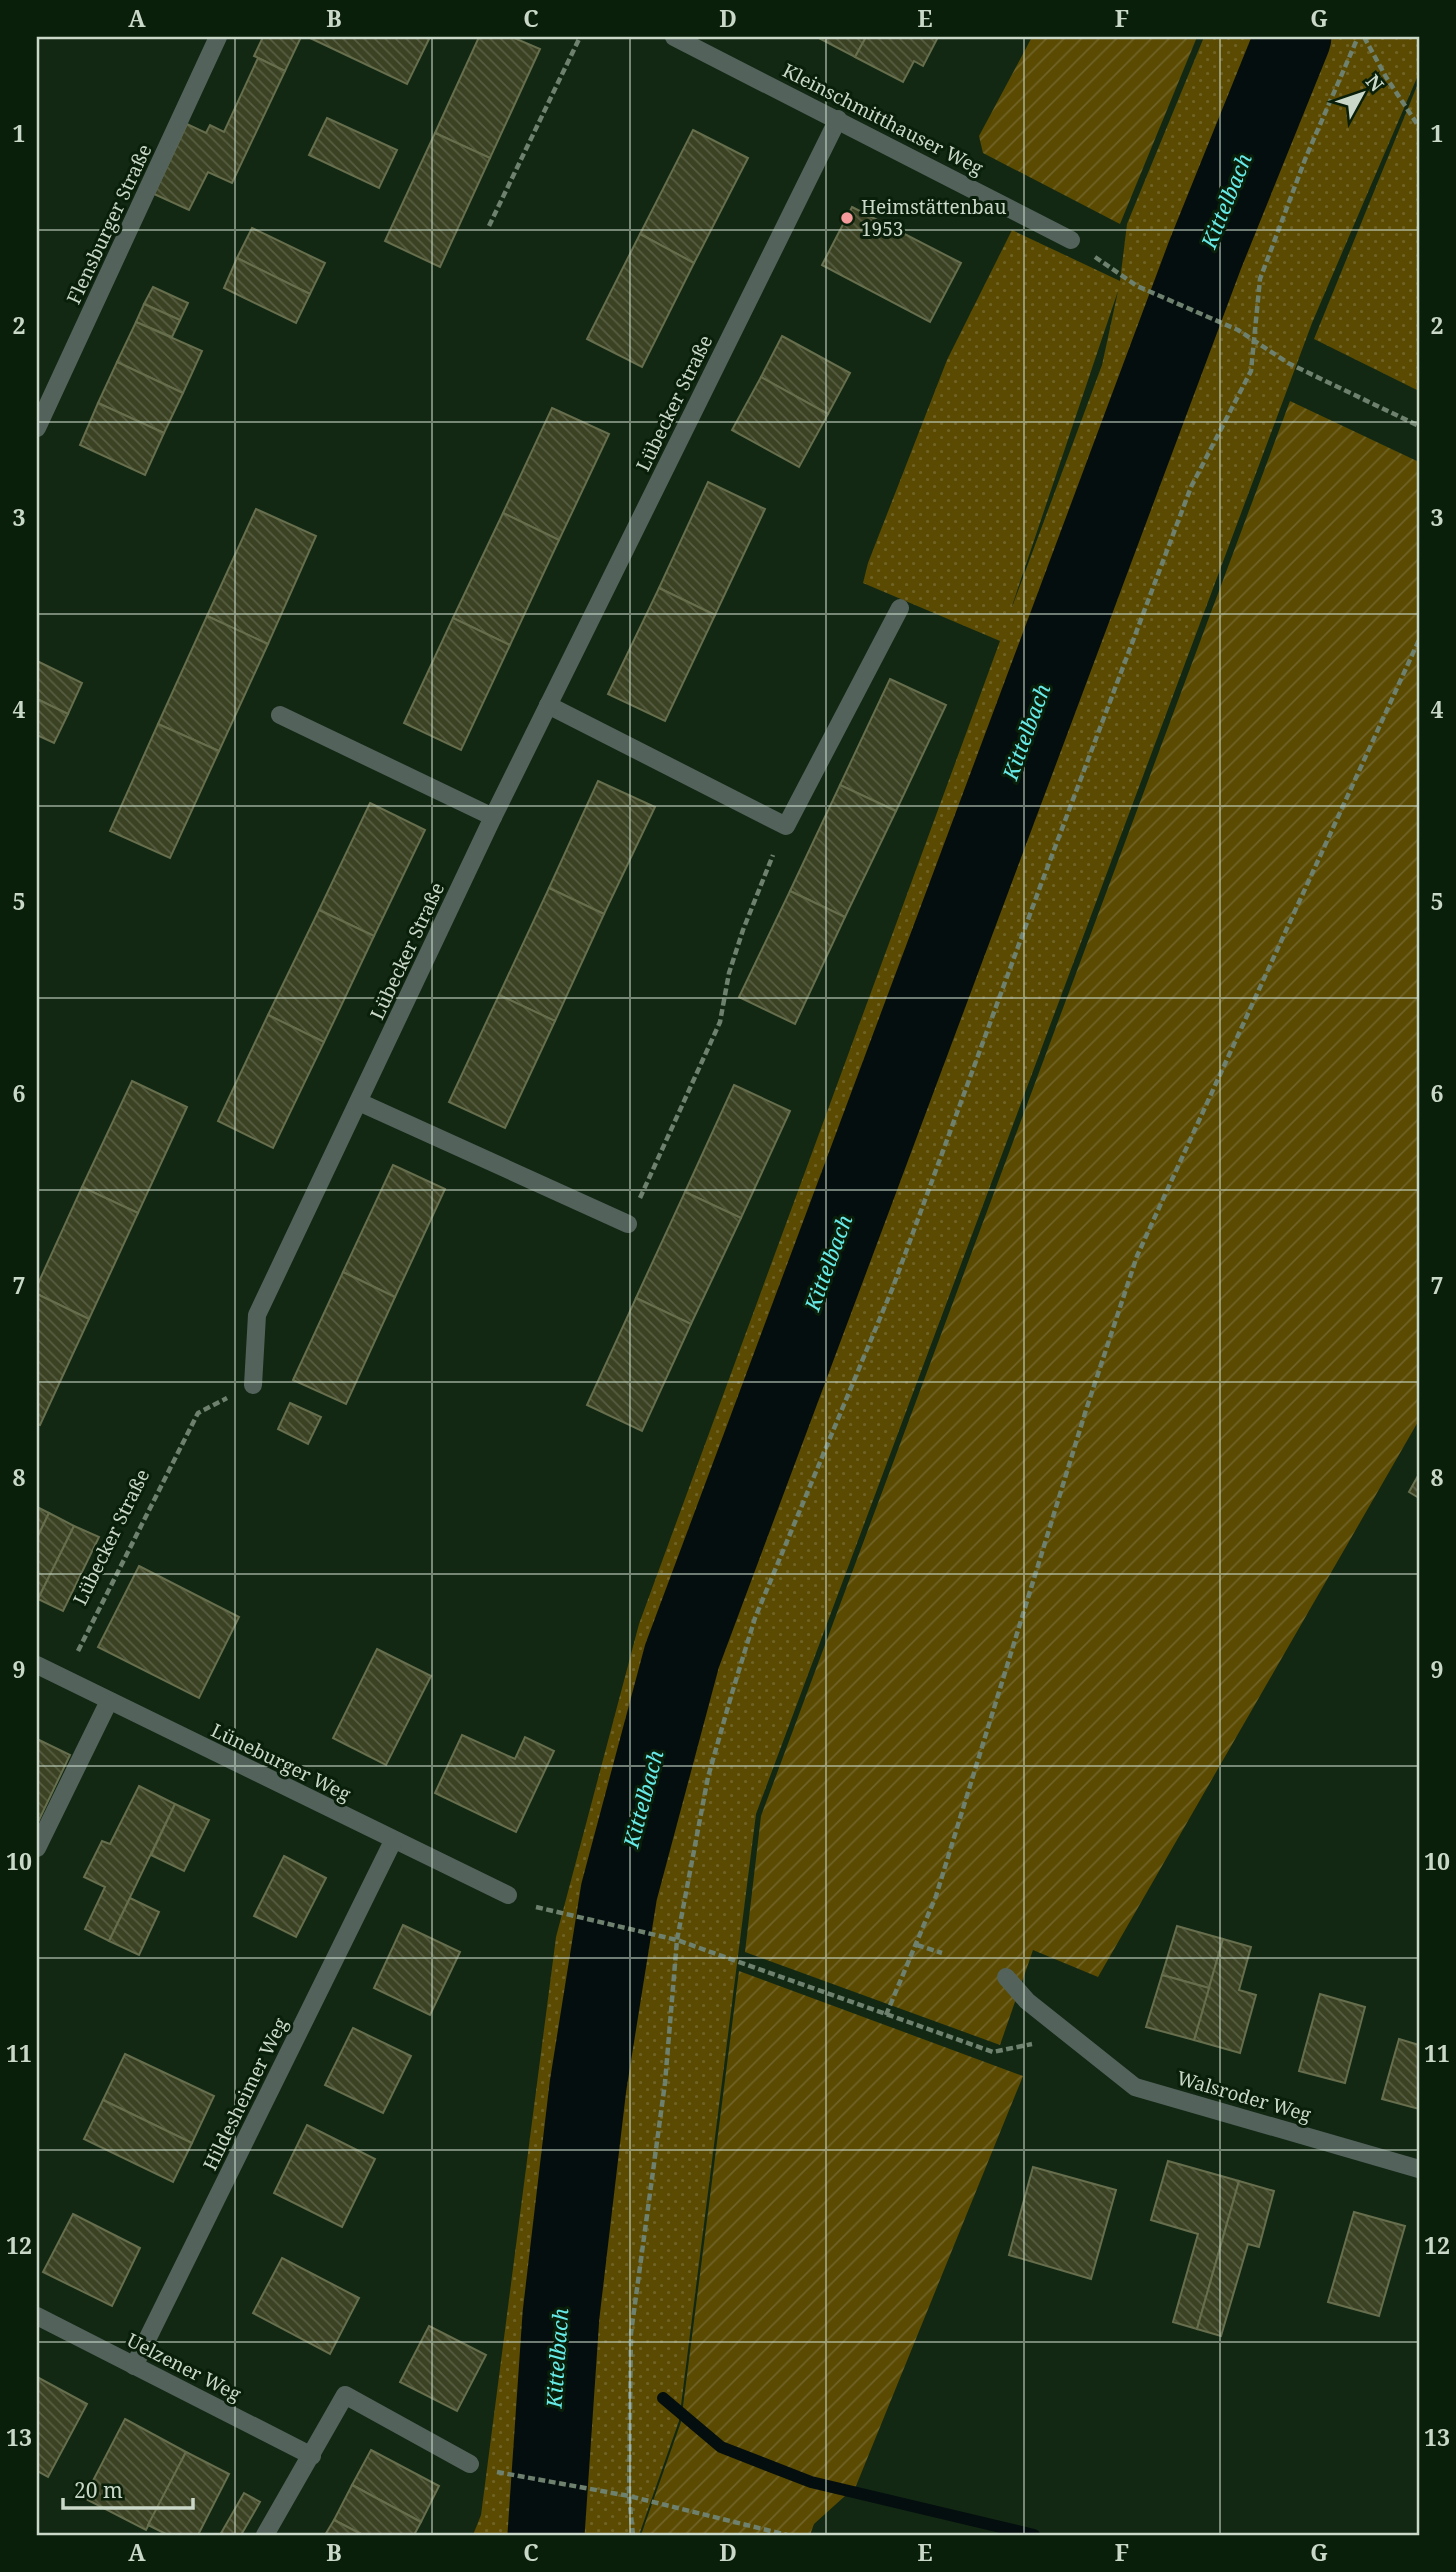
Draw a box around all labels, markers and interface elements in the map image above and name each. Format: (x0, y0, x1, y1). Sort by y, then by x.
text: A (128, 2, 146, 34)
text: B (326, 2, 342, 34)
text: C (523, 2, 539, 34)
text: D (719, 2, 737, 34)
text: E (917, 2, 933, 34)
text: F (1115, 2, 1129, 34)
text: G (1310, 2, 1328, 34)
street label: Kleinschmitthauser Weg (778, 57, 988, 181)
north arrow (1326, 60, 1396, 130)
text: N (1360, 69, 1390, 97)
text: 1 (13, 117, 26, 149)
text: 1 (1431, 117, 1444, 149)
street label: Flensburger Straße (60, 140, 158, 308)
water label: Kittelbach (1194, 149, 1258, 253)
place label: Heimstättenbau 1953 (861, 194, 1006, 242)
marker: Heimstättenbau 1953 (839, 210, 855, 226)
text: 2 (13, 309, 26, 341)
text: 2 (1431, 309, 1444, 341)
street label: Lübecker Straße (630, 331, 718, 475)
text: 3 (13, 501, 26, 533)
text: 3 (1431, 501, 1444, 533)
water label: Kittelbach (995, 679, 1056, 784)
text: 4 (13, 693, 26, 725)
text: 4 (1431, 693, 1444, 725)
street label: Lübecker Straße (364, 878, 450, 1024)
text: 5 (13, 885, 26, 917)
text: 5 (1431, 885, 1444, 917)
text: 6 (13, 1077, 26, 1109)
text: 6 (1431, 1077, 1444, 1109)
water label: Kittelbach (797, 1210, 858, 1315)
text: 7 (13, 1269, 26, 1301)
text: 7 (1431, 1269, 1444, 1301)
text: 8 (13, 1461, 26, 1493)
text: 8 (1431, 1461, 1444, 1493)
street label: Lübecker Straße (67, 1465, 155, 1609)
text: 9 (13, 1653, 26, 1685)
text: 9 (1431, 1653, 1444, 1685)
street label: Lüneburger Weg (207, 1717, 355, 1807)
water label: Kittelbach (616, 1746, 670, 1852)
text: 10 (6, 1845, 32, 1877)
text: 10 (1424, 1845, 1450, 1877)
street label: Hildesheimer Weg (197, 2013, 293, 2175)
text: 11 (6, 2037, 32, 2069)
text: 11 (1424, 2037, 1450, 2069)
street label: Walsroder Weg (1174, 2064, 1314, 2128)
text: 12 (6, 2229, 32, 2261)
text: 12 (1424, 2229, 1450, 2261)
water label: Kittelbach (539, 2307, 574, 2410)
street label: Uelzener Weg (122, 2327, 246, 2407)
text: 13 (6, 2421, 32, 2453)
text: 13 (1424, 2421, 1450, 2453)
scale bar (63, 2467, 192, 2511)
text: 20 m (74, 2476, 123, 2504)
text: A (128, 2536, 146, 2568)
text: B (326, 2536, 342, 2568)
text: C (523, 2536, 539, 2568)
text: D (719, 2536, 737, 2568)
text: E (917, 2536, 933, 2568)
text: F (1115, 2536, 1129, 2568)
text: G (1310, 2536, 1328, 2568)

